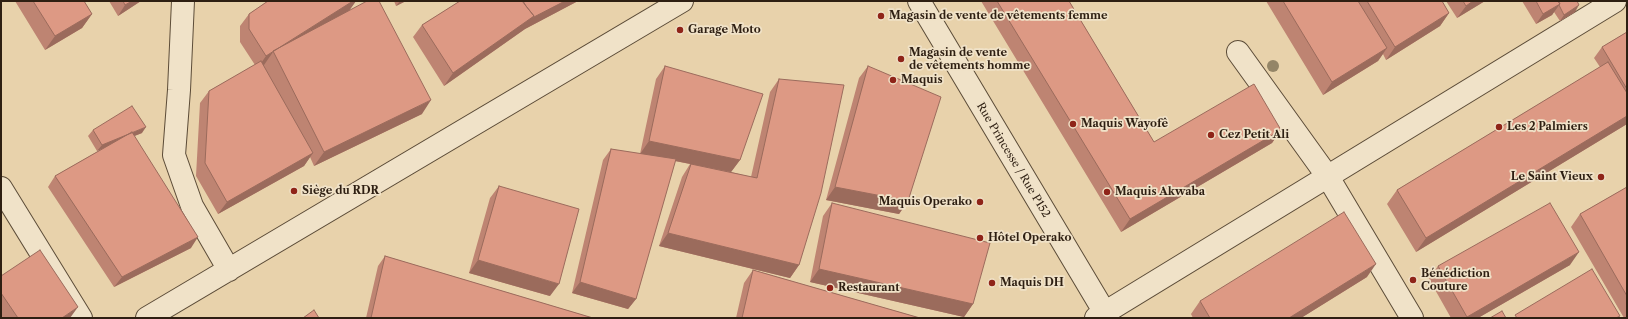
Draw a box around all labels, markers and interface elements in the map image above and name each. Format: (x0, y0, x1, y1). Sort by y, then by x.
place label: Magasin de vente de vêtements femme (889, 9, 1107, 23)
marker: Magasin de vente de vêtements femme (876, 11, 886, 21)
place label: Garage Moto (688, 23, 761, 37)
marker: Garage Moto (675, 25, 685, 35)
place label: Magasin de vente de vêtements homme (909, 46, 1030, 72)
marker: Magasin de vente de vêtements homme (896, 54, 906, 64)
place label: Maquis (901, 73, 942, 87)
marker: Maquis (888, 75, 898, 85)
street label: Rue Princesse / Rue P152 (973, 100, 1053, 220)
place label: Maquis Wayofê (1081, 117, 1168, 131)
marker: Maquis Wayofê (1068, 119, 1078, 129)
place label: Les 2 Palmiers (1507, 120, 1588, 134)
marker: Les 2 Palmiers (1494, 122, 1504, 132)
place label: Cez Petit Ali (1219, 128, 1289, 142)
marker: Cez Petit Ali (1206, 130, 1216, 140)
place label: Le Saint Vieux (1511, 170, 1593, 184)
marker: Le Saint Vieux (1596, 172, 1606, 182)
place label: Siège du RDR (302, 184, 379, 198)
place label: Maquis Akwaba (1115, 185, 1205, 199)
marker: Siège du RDR (289, 186, 299, 196)
marker: Maquis Akwaba (1102, 187, 1112, 197)
place label: Maquis Operako (879, 195, 972, 209)
marker: Maquis Operako (975, 197, 985, 207)
place label: Hôtel Operako (988, 231, 1071, 245)
marker: Hôtel Operako (975, 233, 985, 243)
place label: Bénédiction Couture (1421, 267, 1490, 293)
marker: Bénédiction Couture (1408, 275, 1418, 285)
place label: Maquis DH (1000, 276, 1064, 290)
marker: Maquis DH (987, 278, 997, 288)
place label: Restaurant (838, 281, 900, 295)
marker: Restaurant (825, 283, 835, 293)

